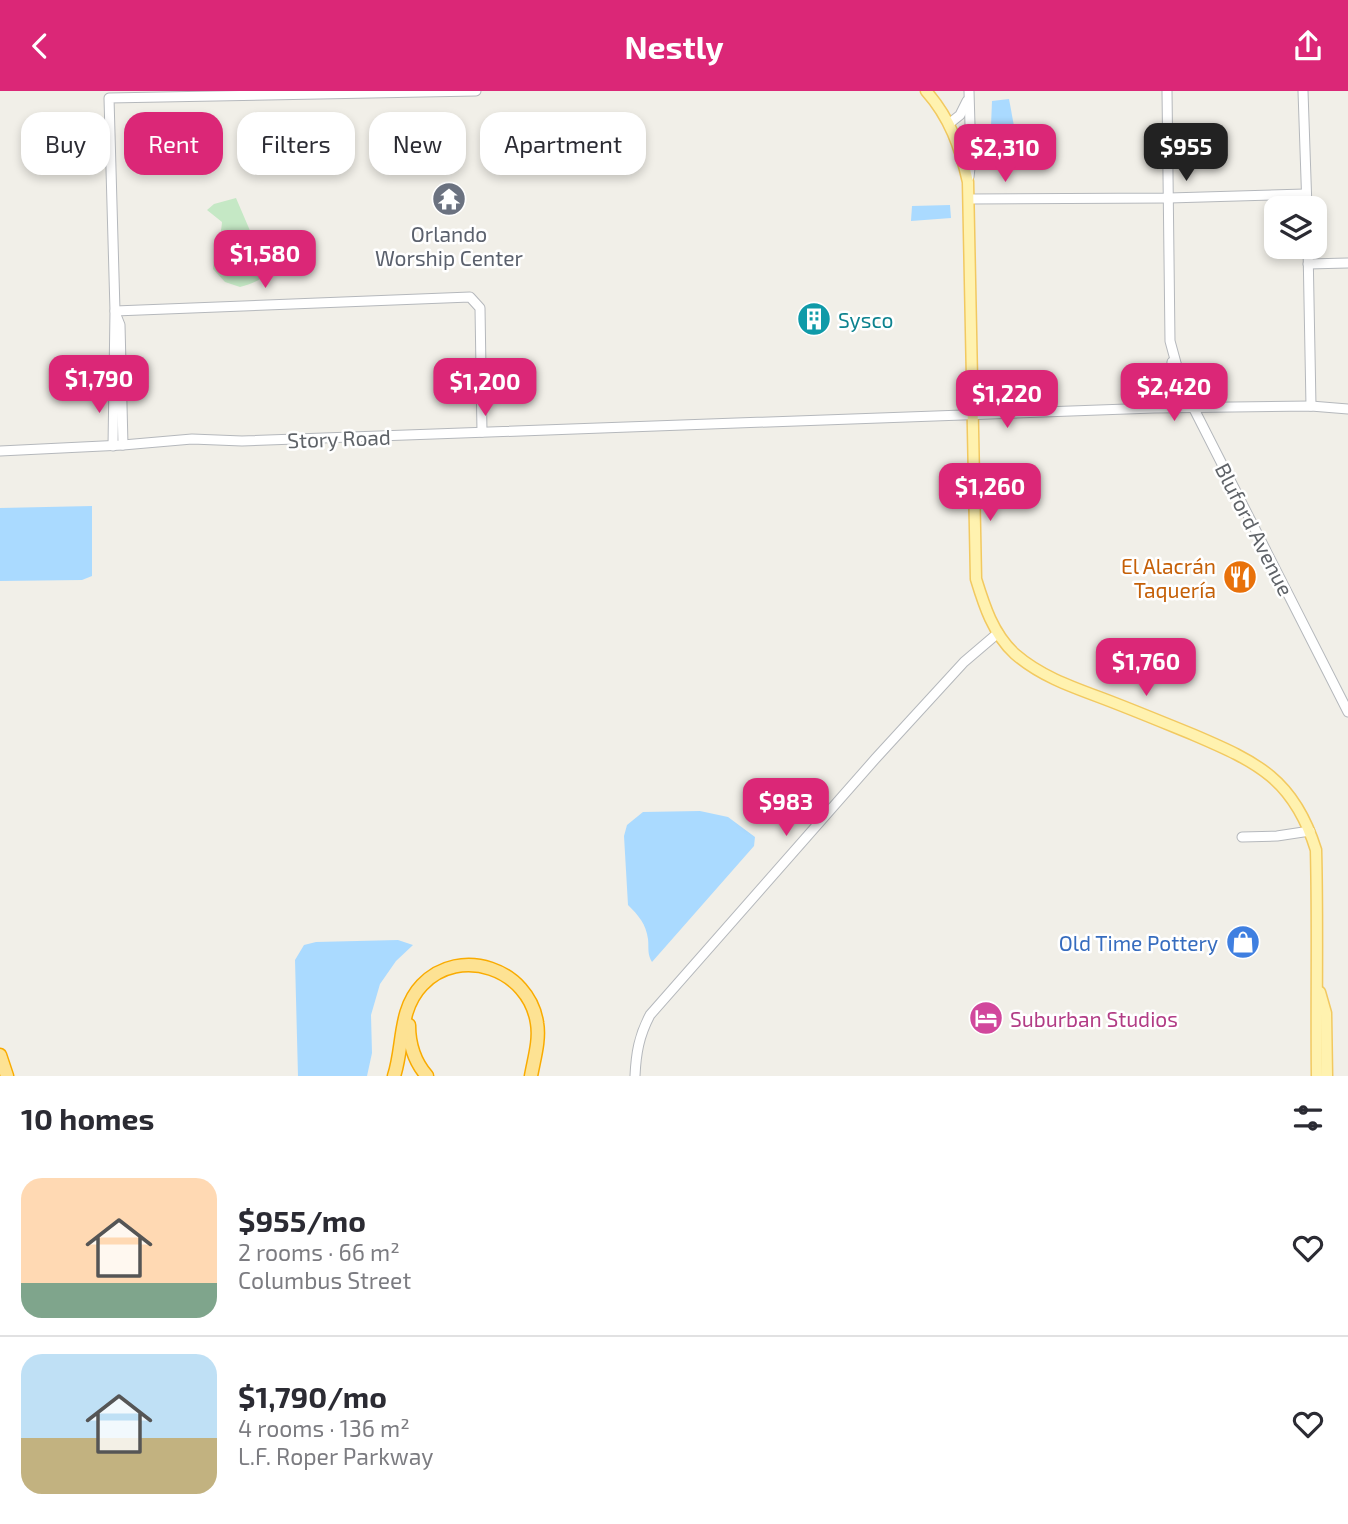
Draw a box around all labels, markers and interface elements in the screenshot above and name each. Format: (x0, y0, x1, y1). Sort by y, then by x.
icon: back (21, 27, 59, 65)
text: Nestly (624, 27, 724, 65)
icon: share (1289, 27, 1327, 65)
chip: Buy (21, 112, 110, 175)
chip: Rent (124, 112, 223, 175)
chip: Filters (237, 112, 355, 175)
chip: New (369, 112, 466, 175)
chip: Apartment (480, 112, 646, 175)
pin: $955 (1145, 123, 1227, 183)
pin: $2,310 (948, 125, 1062, 184)
text: $955 (1160, 132, 1212, 160)
text: $2,310 (970, 133, 1040, 161)
temple icon: Orlando Worship Center (430, 180, 468, 218)
map controls (1264, 196, 1327, 259)
button: layers (1264, 196, 1327, 259)
place label: Orlando Worship Center (375, 221, 524, 270)
pin: $1,580 (208, 231, 322, 290)
text: $1,580 (230, 239, 300, 267)
building icon: Sysco (795, 300, 833, 338)
place label: Sysco (838, 307, 893, 332)
pin: $1,790 (42, 355, 156, 415)
pin: $1,200 (428, 359, 542, 418)
pin: $2,420 (1117, 363, 1231, 423)
text: $1,790 (65, 364, 133, 392)
text: $1,200 (449, 367, 521, 395)
pin: $1,220 (950, 371, 1064, 430)
text: $2,420 (1137, 372, 1211, 400)
text: $1,220 (972, 379, 1042, 407)
street label: Story Road (287, 424, 391, 452)
street label: Bluford Avenue (1211, 458, 1299, 600)
pin: $1,260 (933, 463, 1047, 523)
text: $1,260 (955, 472, 1025, 500)
place label: El Alacrán Taquería (1121, 553, 1216, 602)
restaurant icon: El Alacrán Taquería (1221, 558, 1259, 596)
pin: $1,760 (1089, 639, 1203, 698)
text: $1,760 (1112, 647, 1180, 675)
pin: $983 (745, 779, 827, 838)
text: $983 (759, 787, 813, 815)
shop icon: Old Time Pottery (1224, 923, 1262, 961)
place label: Old Time Pottery (1059, 930, 1218, 955)
hotel icon: Suburban Studios (967, 999, 1005, 1037)
place label: Suburban Studios (1010, 1006, 1178, 1031)
icon: filters (1289, 1099, 1327, 1137)
text: 10 homes (21, 1100, 154, 1136)
text: $955/mo (238, 1202, 366, 1238)
icon: home (77, 1206, 161, 1290)
icon: heart (1289, 1229, 1327, 1267)
text: 2 rooms · 66 m² (238, 1238, 400, 1266)
text: Columbus Street (238, 1266, 411, 1294)
text: $1,790/mo (238, 1378, 387, 1414)
icon: home (77, 1382, 161, 1466)
icon: heart (1289, 1405, 1327, 1443)
text: 4 rooms · 136 m² (238, 1414, 410, 1442)
text: L.F. Roper Parkway (238, 1442, 434, 1470)

